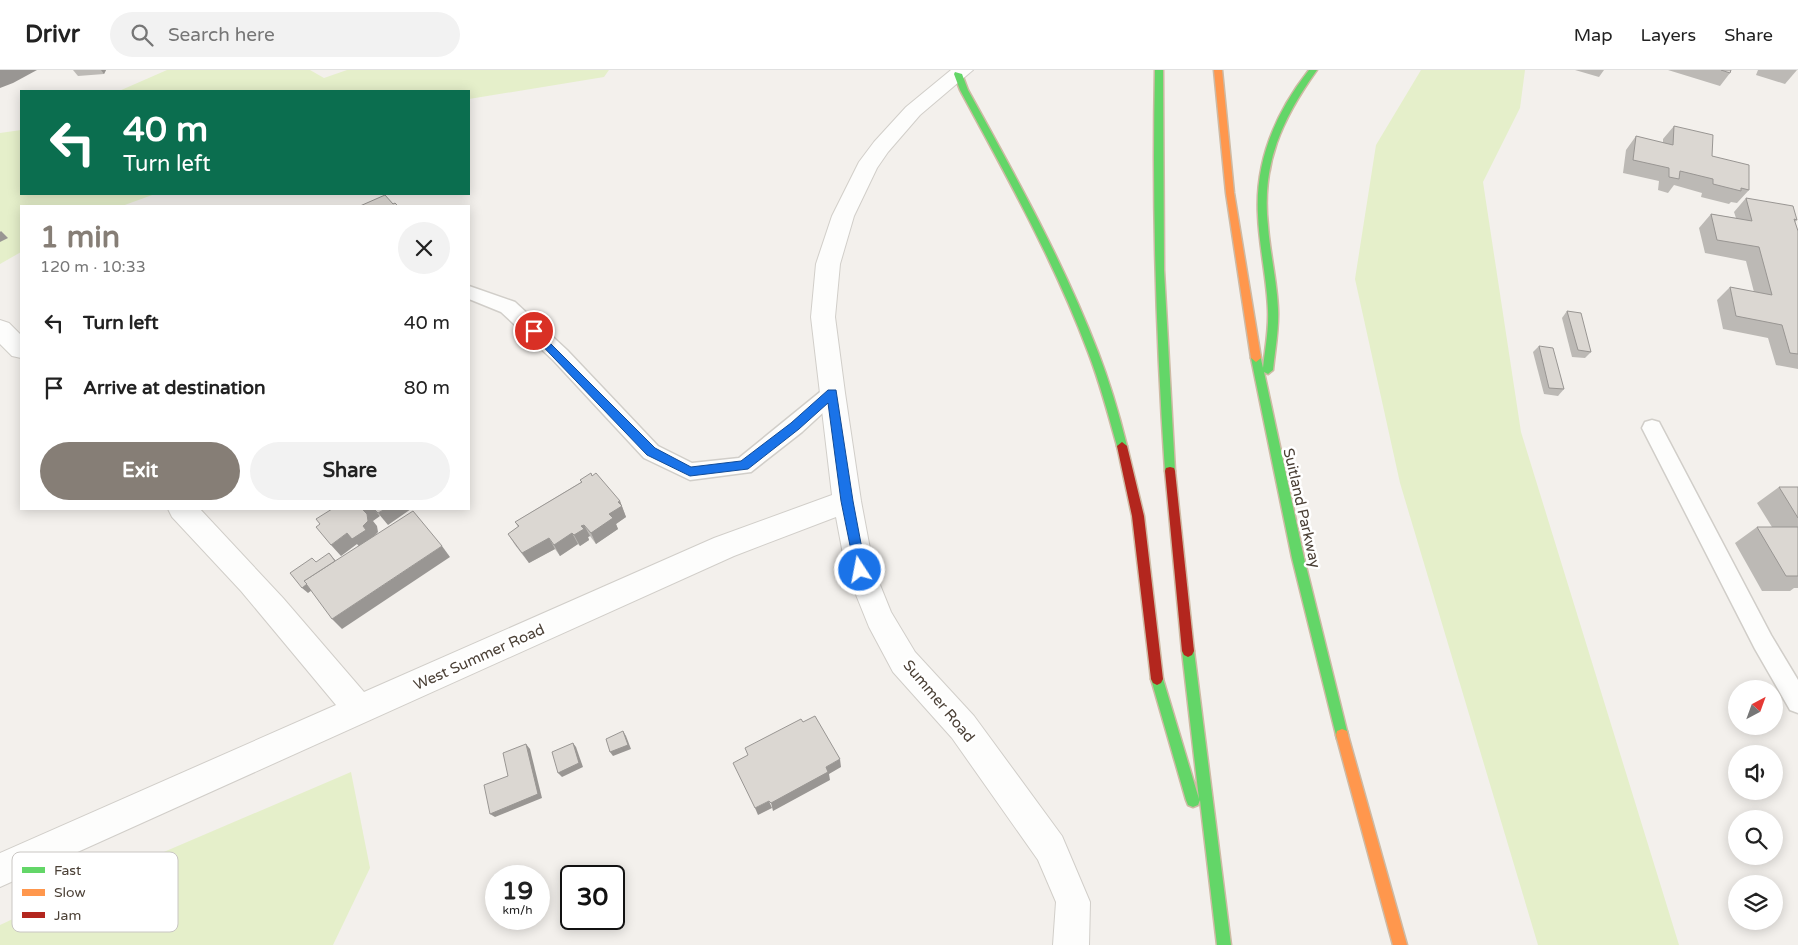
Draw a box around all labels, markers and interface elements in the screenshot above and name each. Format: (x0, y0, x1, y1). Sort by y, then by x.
search box (110, 12, 460, 57)
text: Drivr (25, 20, 80, 49)
icon: search (128, 21, 156, 49)
text: Search here (168, 24, 275, 46)
text: Map (1574, 24, 1613, 46)
text: Layers (1641, 24, 1696, 46)
text: Share (1724, 24, 1773, 46)
text: 40 m (123, 109, 208, 151)
icon: left (40, 110, 105, 175)
text: Turn left (123, 151, 211, 177)
text: 1 min (40, 219, 120, 256)
button: close (398, 222, 450, 274)
text: 120 m · 10:33 (40, 257, 146, 277)
icon: left (40, 309, 68, 337)
pin (513, 310, 555, 352)
text: Turn left (83, 312, 159, 334)
text: 40 m (404, 312, 450, 334)
icon: arrive (520, 317, 548, 345)
icon: arrive (40, 374, 68, 402)
text: Arrive at destination (83, 377, 266, 399)
text: 80 m (404, 377, 450, 399)
button: Exit (40, 442, 240, 500)
button: Share (250, 442, 450, 500)
street label: Suitland Parkway (1279, 446, 1325, 570)
position arrow (833, 543, 885, 595)
street label: West Summer Road (411, 620, 547, 694)
street label: Summer Road (899, 656, 979, 746)
north arrow (1728, 680, 1782, 735)
map controls (1728, 680, 1783, 930)
button: sound (1728, 745, 1783, 800)
button: search (1728, 810, 1783, 865)
legend (12, 852, 178, 932)
text: Fast (54, 862, 82, 879)
speed limit sign: 30 (560, 865, 625, 930)
button: layers (1728, 875, 1783, 930)
text: 19 (502, 876, 533, 906)
text: Slow (54, 884, 86, 901)
text: km/h (502, 903, 533, 917)
text: Jam (54, 907, 81, 924)

